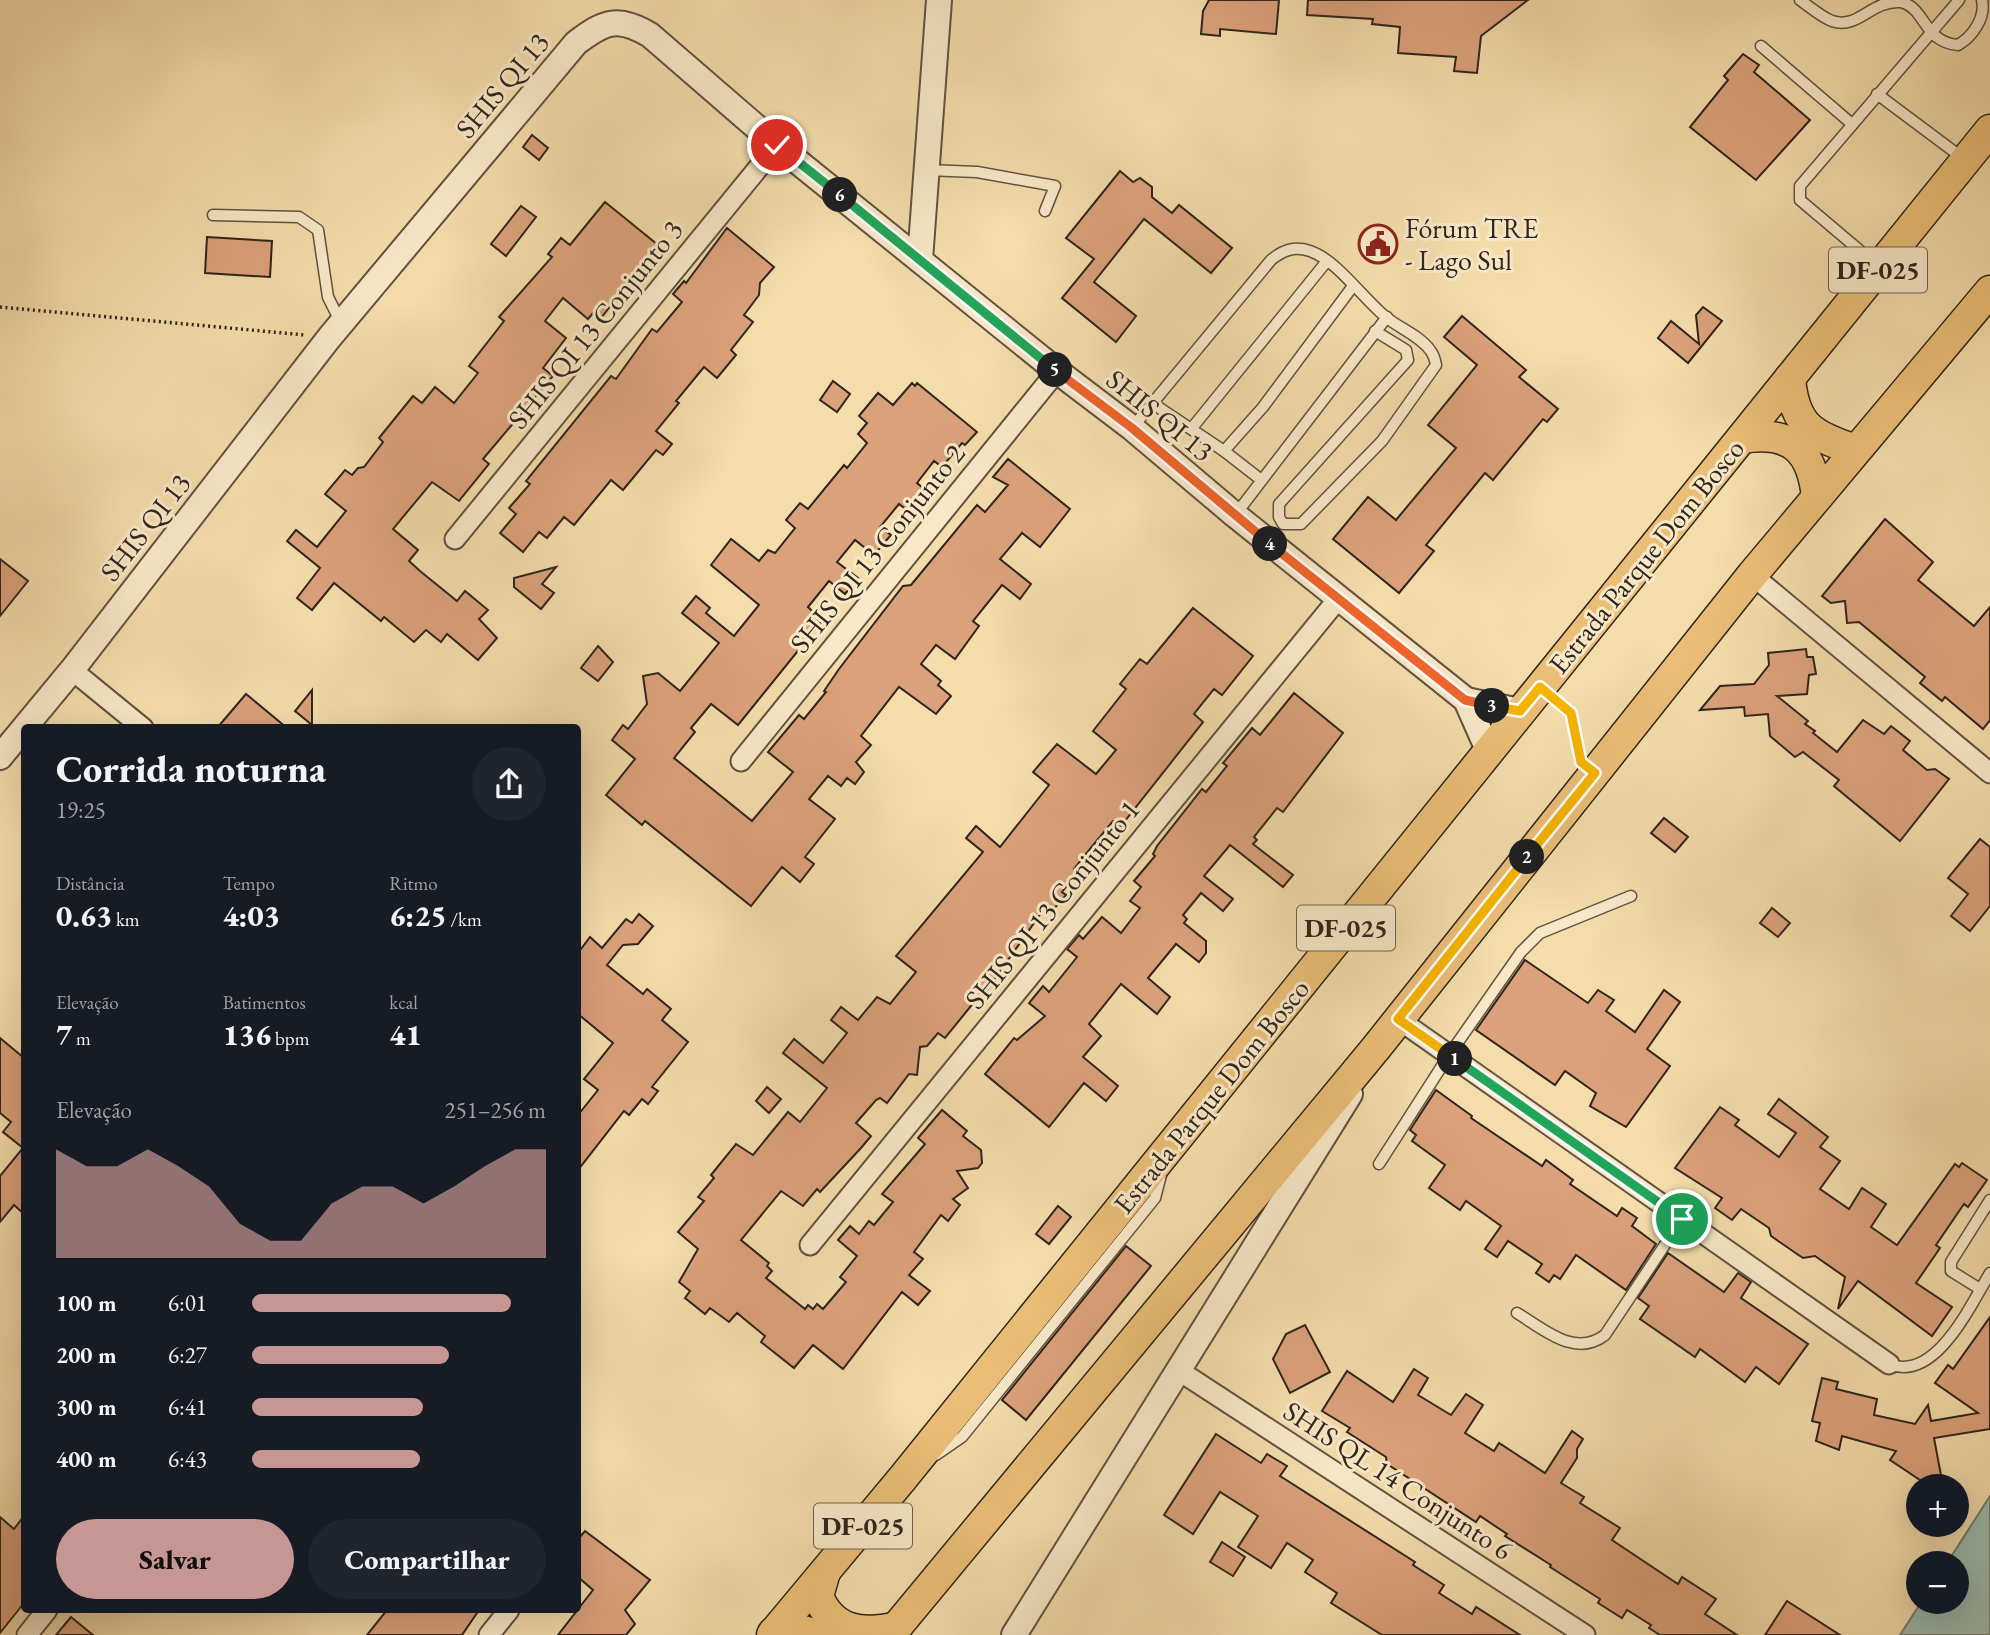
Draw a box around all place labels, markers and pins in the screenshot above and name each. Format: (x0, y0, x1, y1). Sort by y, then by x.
pin (747, 115, 807, 175)
pin: 6 (822, 178, 858, 212)
place label: Fórum TRE - Lago Sul (1405, 210, 1539, 278)
public building icon: Fórum TRE - Lago Sul (1357, 223, 1399, 265)
pin: 5 (1038, 352, 1072, 388)
pin: 4 (1252, 526, 1288, 562)
pin: 3 (1474, 688, 1510, 724)
pin: 2 (1510, 840, 1544, 874)
pin: 1 (1438, 1042, 1472, 1076)
pin (1652, 1189, 1712, 1249)

